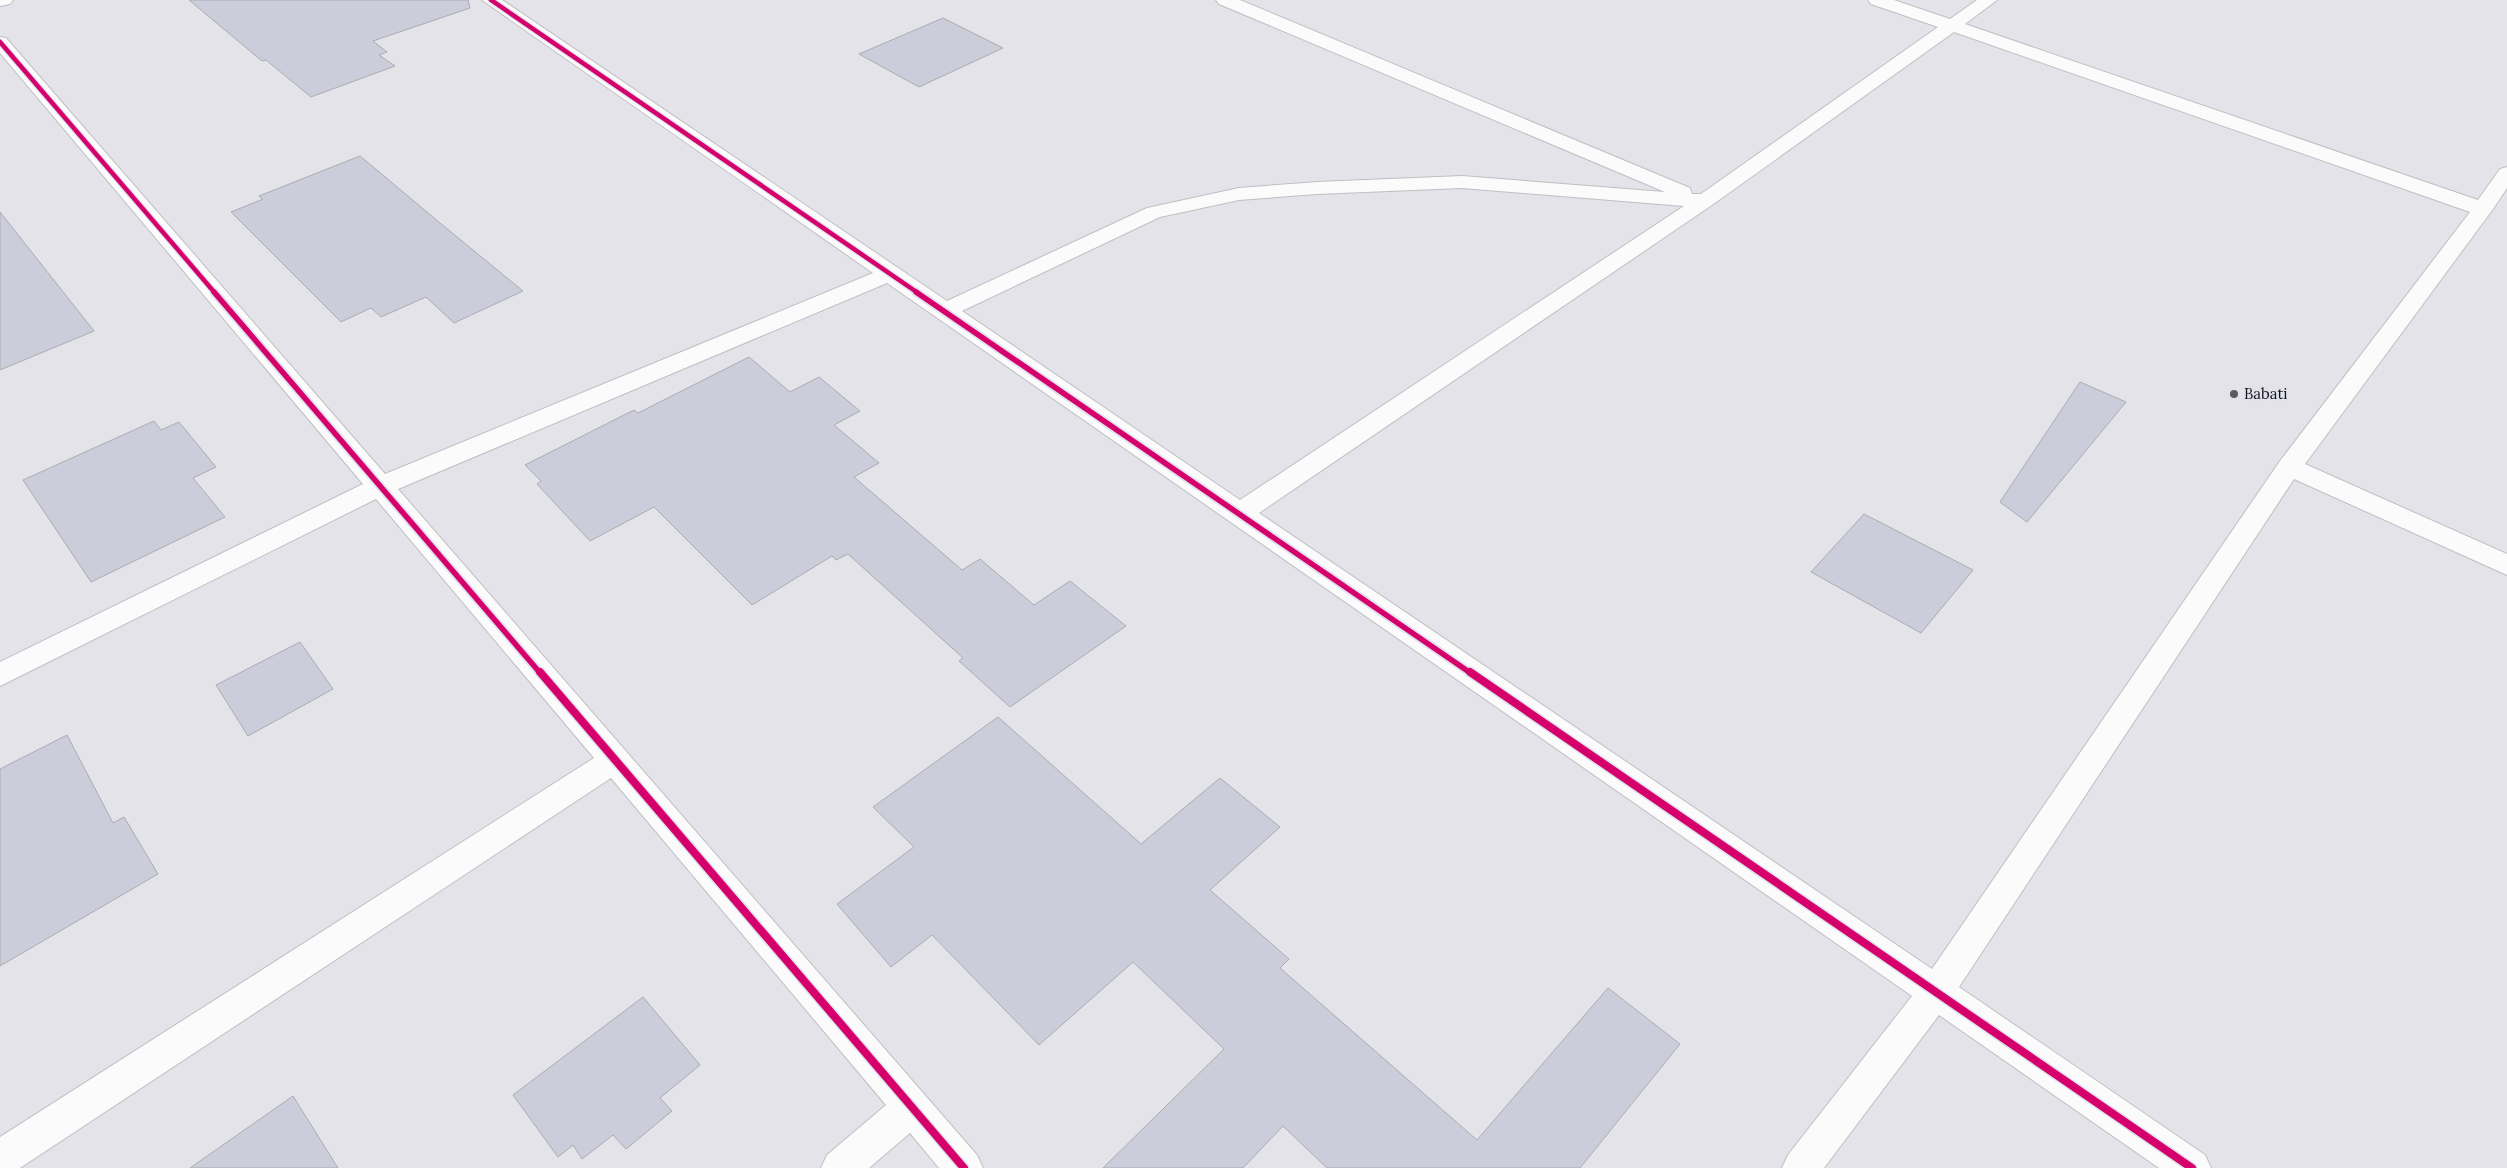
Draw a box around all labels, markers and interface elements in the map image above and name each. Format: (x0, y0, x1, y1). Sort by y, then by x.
place label: Babati (2244, 384, 2287, 403)
marker: Babati (2228, 388, 2240, 400)

